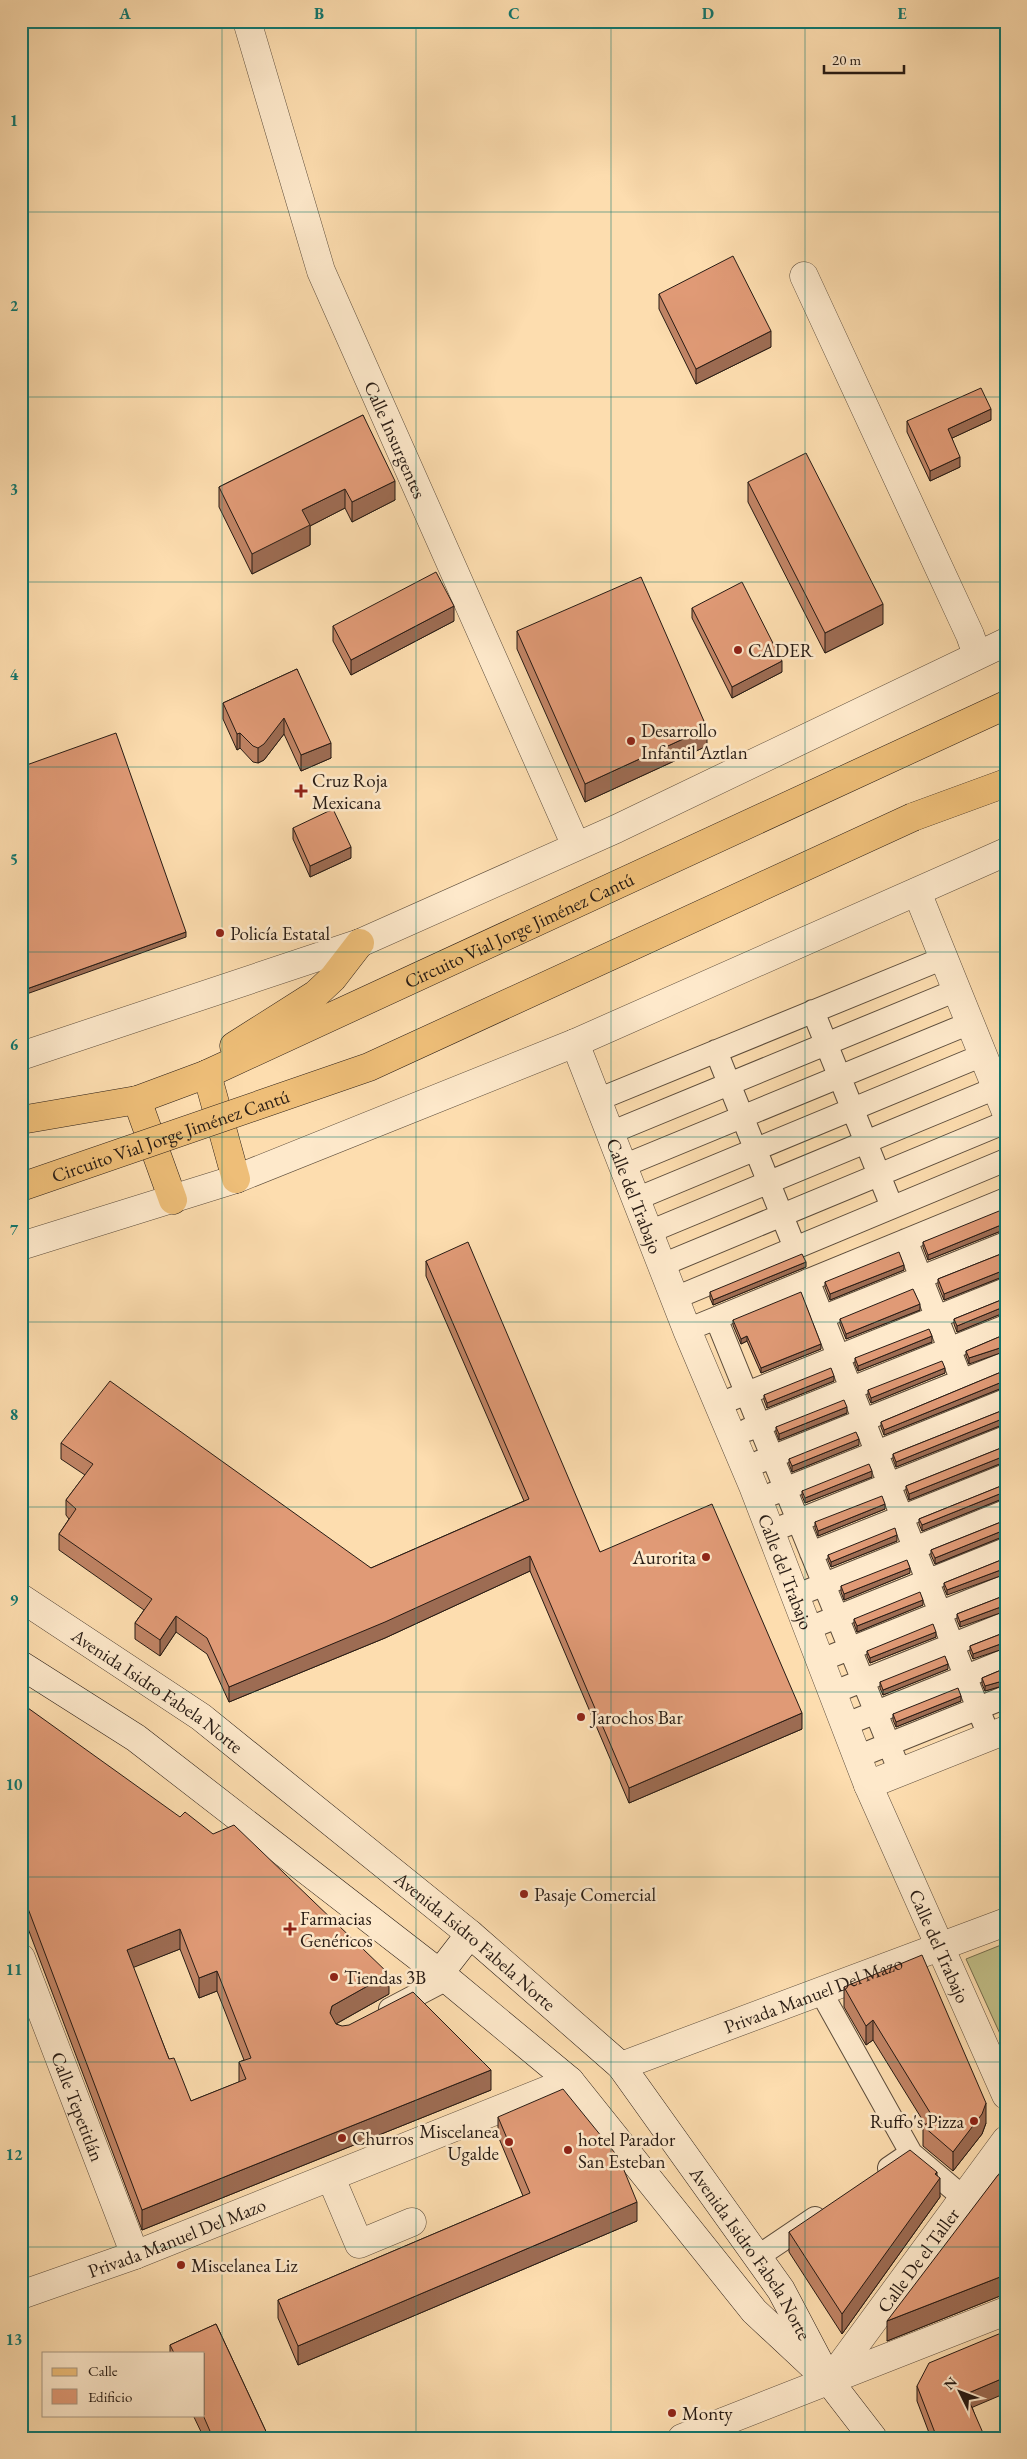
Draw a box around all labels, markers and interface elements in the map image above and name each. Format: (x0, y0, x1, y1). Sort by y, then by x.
text: A (118, 3, 131, 24)
text: B (314, 3, 324, 24)
text: C (508, 3, 520, 24)
text: D (702, 3, 714, 24)
text: E (897, 3, 907, 24)
scale bar (824, 42, 904, 74)
text: 20 m (832, 50, 861, 69)
text: 1 (10, 110, 18, 131)
text: 2 (10, 295, 19, 316)
street label: Calle Insurgentes (359, 377, 433, 502)
text: 3 (10, 479, 18, 500)
place label: CADER (748, 638, 814, 663)
marker: CADER (732, 644, 744, 656)
text: 4 (10, 664, 19, 685)
place label: Desarrollo Infantil Aztlan (641, 718, 748, 765)
marker: Desarrollo Infantil Aztlan (625, 735, 637, 747)
place label: Cruz Roja Mexicana (312, 768, 388, 815)
marker: Cruz Roja Mexicana (294, 784, 308, 798)
text: 5 (10, 849, 18, 870)
street label: Circuito Vial Jorge Jiménez Cantú (400, 866, 638, 994)
place label: Policía Estatal (230, 921, 331, 946)
marker: Policía Estatal (214, 927, 226, 939)
text: 6 (10, 1034, 19, 1055)
street label: Circuito Vial Jorge Jiménez Cantú (48, 1083, 293, 1188)
street label: Calle del Trabajo (601, 1134, 668, 1257)
text: 7 (10, 1219, 19, 1240)
text: 8 (10, 1404, 18, 1425)
street label: Calle del Trabajo (752, 1510, 819, 1633)
place label: Aurorita (632, 1545, 696, 1570)
marker: Aurorita (700, 1551, 712, 1563)
text: 9 (10, 1589, 19, 1610)
street label: Avenida Isidro Fabela Norte (66, 1622, 249, 1759)
place label: Jarochos Bar (589, 1705, 683, 1730)
marker: Jarochos Bar (575, 1711, 587, 1723)
text: 10 (6, 1774, 23, 1795)
street label: Avenida Isidro Fabela Norte (389, 1865, 561, 2016)
place label: Pasaje Comercial (534, 1882, 657, 1907)
street label: Calle del Trabajo (903, 1885, 976, 2007)
marker: Pasaje Comercial (518, 1888, 530, 1900)
place label: Farmacias Genéricos (300, 1906, 373, 1953)
marker: Farmacias Genéricos (284, 1923, 296, 1935)
street label: Privada Manuel Del Mazo (720, 1949, 906, 2039)
text: 11 (6, 1959, 22, 1980)
place label: Tiendas 3B (344, 1965, 426, 1990)
marker: Tiendas 3B (328, 1971, 340, 1983)
street label: Calle Tepetitlán (46, 2048, 110, 2165)
place label: Ruffo's Pizza (870, 2109, 964, 2134)
marker: Ruffo's Pizza (968, 2115, 980, 2127)
place label: Miscelanea Ugalde (419, 2119, 499, 2166)
place label: Churros (352, 2126, 414, 2151)
place label: hotel Parador San Esteban (578, 2127, 676, 2174)
marker: Churros (336, 2132, 348, 2144)
marker: Miscelanea Ugalde (503, 2136, 515, 2148)
text: 12 (6, 2144, 23, 2165)
marker: hotel Parador San Esteban (562, 2144, 574, 2156)
street label: Avenida Isidro Fabela Norte (684, 2161, 817, 2344)
street label: Privada Manuel Del Mazo (84, 2192, 269, 2283)
street label: Calle De el Taller (871, 2202, 965, 2317)
place label: Miscelanea Liz (191, 2253, 298, 2278)
marker: Miscelanea Liz (175, 2259, 187, 2271)
text: 13 (6, 2329, 22, 2350)
legend (42, 2352, 205, 2416)
text: Calle (88, 2361, 118, 2380)
north arrow (934, 2366, 984, 2416)
text: N (940, 2373, 961, 2394)
text: Edificio (88, 2387, 132, 2406)
place label: Monty (682, 2401, 733, 2426)
marker: Monty (666, 2407, 678, 2419)

